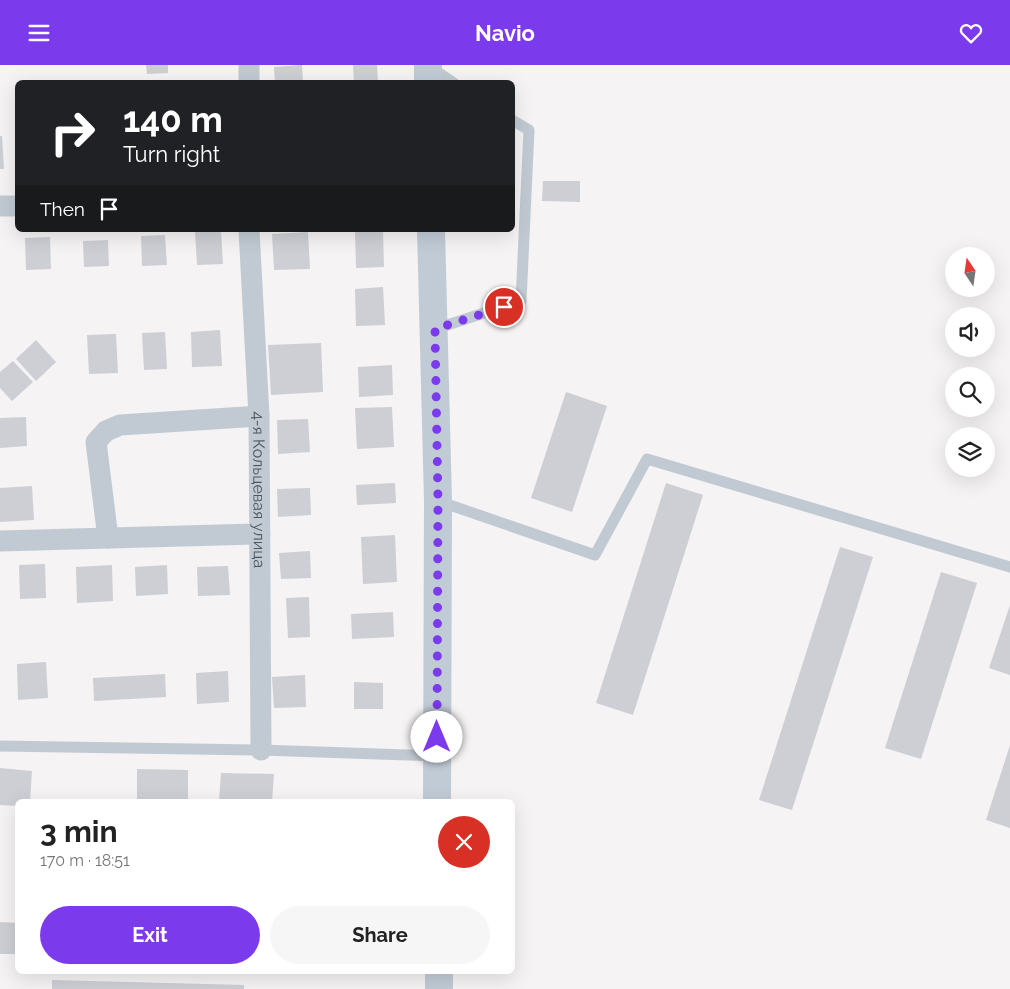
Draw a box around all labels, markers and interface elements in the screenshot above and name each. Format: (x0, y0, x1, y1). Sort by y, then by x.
icon: menu (25, 19, 53, 47)
icon: heart (957, 19, 985, 47)
text: Navio (475, 20, 535, 46)
text: 140 m (123, 99, 223, 140)
icon: right (40, 100, 105, 165)
text: Turn right (123, 141, 220, 167)
icon: arrive (95, 195, 123, 223)
text: Then (40, 198, 85, 220)
north arrow (945, 247, 995, 297)
map controls (945, 247, 995, 477)
pin (483, 286, 525, 328)
icon: arrive (490, 293, 518, 321)
button: sound (945, 307, 995, 357)
button: search (945, 367, 995, 417)
street label: 4-я Кольцевая улица (249, 411, 269, 568)
button: layers (945, 427, 995, 477)
position arrow (410, 710, 462, 762)
text: 3 min (40, 814, 118, 849)
button: close (438, 816, 490, 868)
text: 170 m · 18:51 (40, 851, 130, 870)
button: Exit (40, 906, 260, 964)
button: Share (270, 906, 490, 964)

